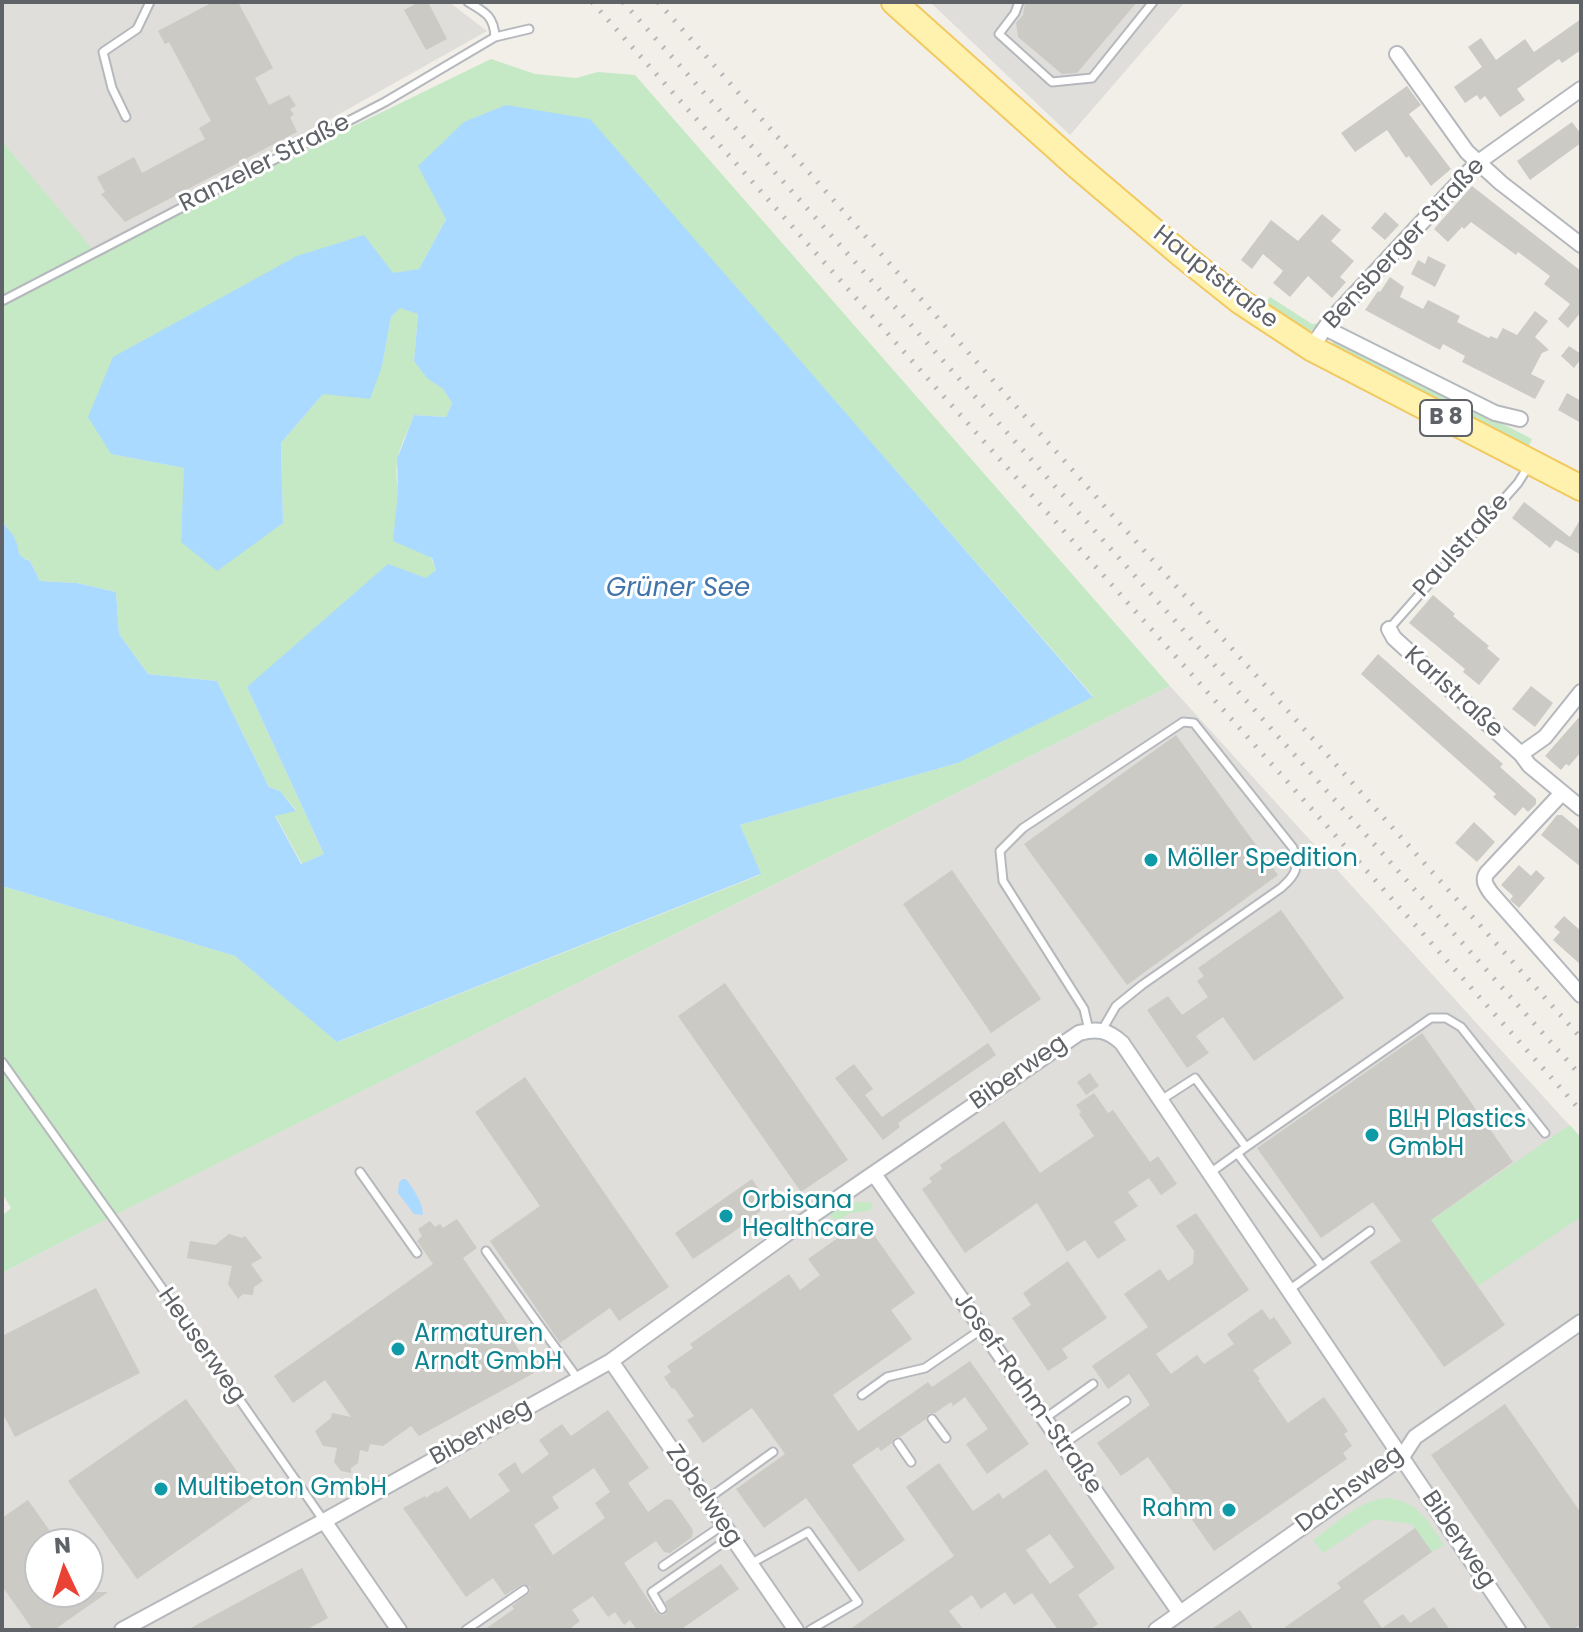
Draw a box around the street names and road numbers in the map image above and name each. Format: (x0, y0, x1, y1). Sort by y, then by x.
street label: Ranzeler Straße (175, 109, 355, 219)
street label: Bensberger Straße (1318, 153, 1492, 335)
street label: Hauptstraße (1147, 220, 1283, 336)
road number: B 8 (1420, 400, 1472, 436)
street label: Paulstraße (1408, 488, 1516, 604)
street label: Karlstraße (1398, 641, 1508, 745)
street label: Biberweg (965, 1029, 1073, 1117)
street label: Heuserweg (151, 1283, 251, 1409)
street label: Josef-Rahm-Straße (946, 1287, 1108, 1501)
street label: Biberweg (425, 1393, 537, 1473)
street label: Zobelweg (659, 1440, 747, 1552)
street label: Dachsweg (1291, 1440, 1409, 1540)
street label: Biberweg (1415, 1486, 1501, 1594)

